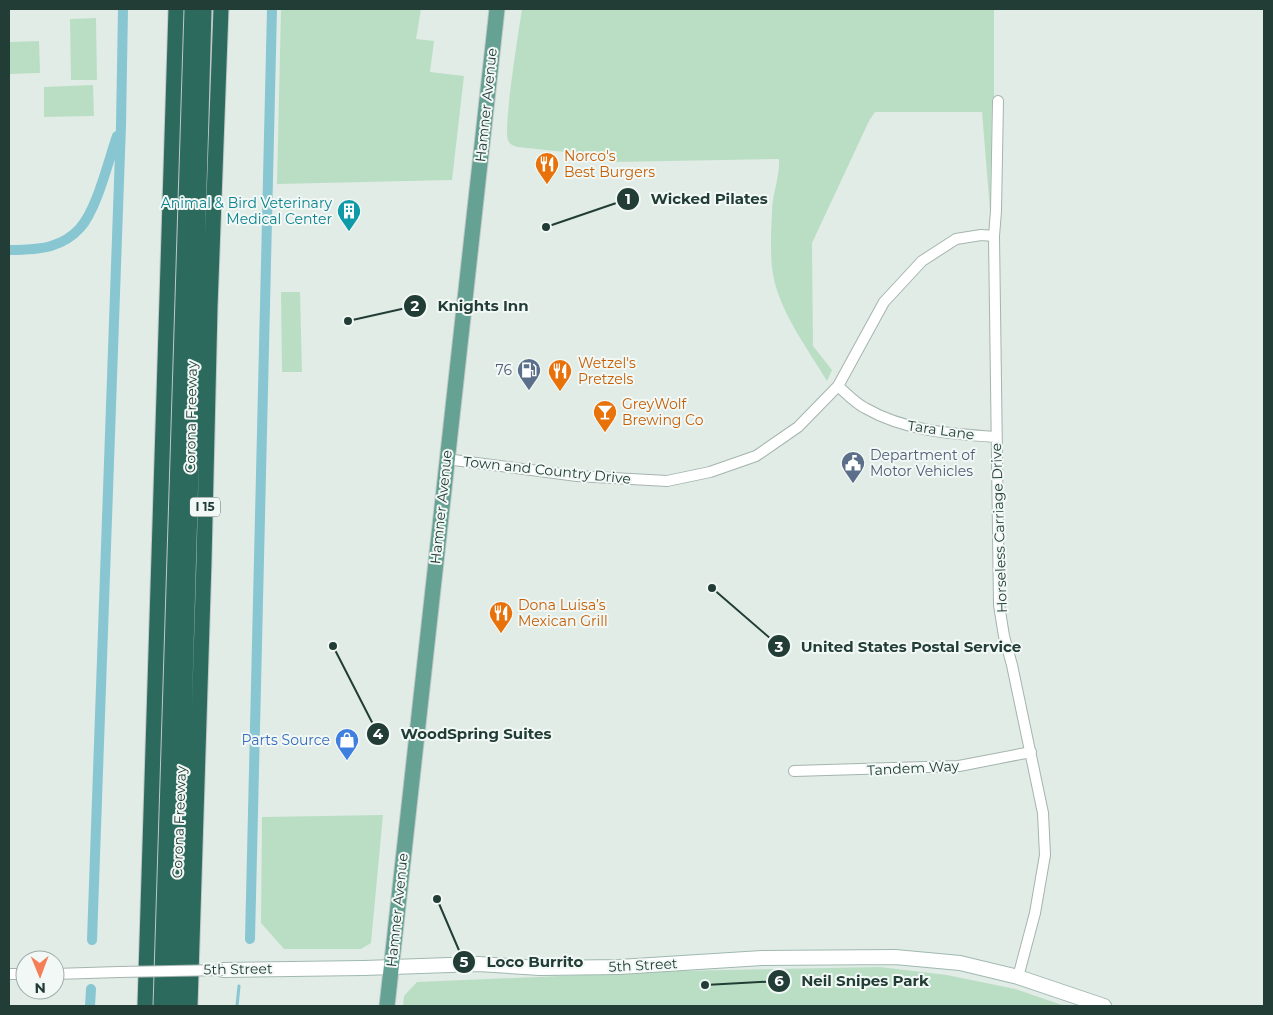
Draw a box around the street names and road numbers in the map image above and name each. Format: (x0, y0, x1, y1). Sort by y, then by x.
street label: Hamner Avenue (471, 47, 501, 163)
street label: Corona Freeway (181, 360, 201, 473)
street label: Tara Lane (906, 416, 976, 444)
street label: Horseless Carriage Drive (987, 443, 1011, 613)
street label: Hamner Avenue (426, 449, 456, 565)
street label: Town and Country Drive (462, 452, 632, 488)
road number: I 15 (190, 498, 220, 516)
street label: Tandem Way (866, 757, 960, 779)
street label: Corona Freeway (168, 765, 190, 879)
street label: Hamner Avenue (382, 852, 412, 968)
street label: 5th Street (608, 954, 678, 976)
street label: 5th Street (203, 959, 273, 979)

